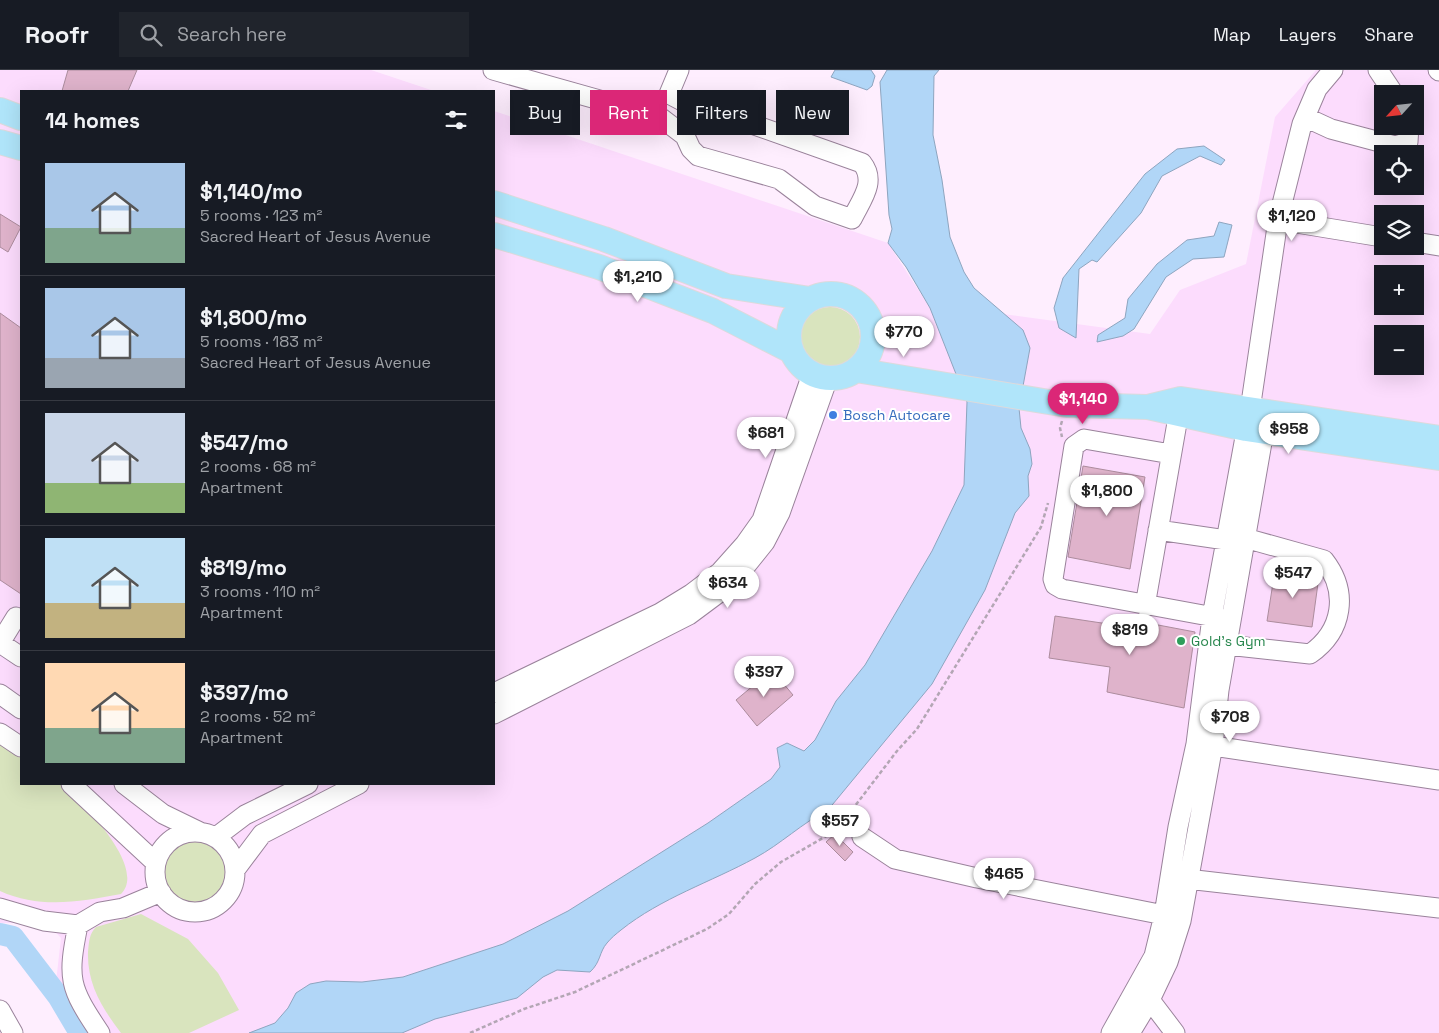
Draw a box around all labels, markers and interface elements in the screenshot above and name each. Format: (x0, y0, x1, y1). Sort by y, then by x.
search box (119, 12, 469, 57)
text: Roofr (25, 19, 89, 50)
icon: search (137, 21, 165, 49)
text: Search here (177, 22, 287, 47)
text: Map (1213, 23, 1251, 46)
text: Layers (1279, 23, 1336, 46)
text: Share (1364, 23, 1414, 46)
north arrow (1374, 85, 1424, 135)
map controls (1374, 85, 1424, 375)
chip: Buy (510, 90, 580, 135)
chip: Rent (590, 90, 667, 135)
chip: Filters (677, 90, 766, 135)
chip: New (776, 90, 849, 135)
icon: filters (442, 106, 470, 134)
text: 14 homes (45, 107, 140, 134)
button: locate (1374, 145, 1424, 195)
text: $1,140/mo (200, 178, 303, 205)
icon: home (85, 183, 145, 243)
pin: $1,120 (1251, 200, 1333, 242)
text: 5 rooms · 123 m² (200, 205, 322, 226)
text: $1,120 (1268, 205, 1316, 226)
button: layers (1374, 205, 1424, 255)
text: Sacred Heart of Jesus Avenue (200, 226, 431, 247)
pin: $1,210 (597, 260, 679, 303)
button: + (1374, 265, 1424, 315)
text: $1,210 (614, 266, 662, 287)
text: $1,800/mo (200, 304, 307, 331)
icon: home (85, 308, 145, 368)
pin: $770 (874, 316, 934, 358)
text: $770 (885, 321, 923, 342)
button: − (1374, 325, 1424, 375)
text: 5 rooms · 183 m² (200, 331, 323, 352)
text: Sacred Heart of Jesus Avenue (200, 352, 431, 373)
pin: $1,140 (1042, 382, 1124, 425)
text: $1,140 (1059, 388, 1107, 409)
place label: Bosch Autocare (843, 406, 951, 424)
marker: Bosch Autocare (827, 409, 839, 421)
pin: $958 (1259, 412, 1319, 455)
pin: $681 (736, 416, 796, 459)
text: $958 (1270, 418, 1308, 439)
text: $681 (748, 422, 784, 443)
text: $547/mo (200, 429, 288, 456)
icon: home (85, 433, 145, 493)
text: 2 rooms · 68 m² (200, 456, 316, 477)
pin: $1,800 (1066, 474, 1148, 517)
text: Apartment (200, 477, 283, 498)
text: $1,800 (1081, 480, 1133, 501)
text: $819/mo (200, 554, 287, 581)
pin: $547 (1263, 556, 1323, 599)
icon: home (85, 558, 145, 618)
text: $547 (1274, 562, 1312, 583)
pin: $634 (698, 566, 758, 609)
text: $634 (708, 572, 748, 593)
text: 3 rooms · 110 m² (200, 581, 320, 602)
text: Apartment (200, 602, 283, 623)
pin: $819 (1100, 614, 1160, 656)
text: $819 (1112, 619, 1148, 640)
place label: Gold's Gym (1191, 632, 1266, 650)
marker: Gold's Gym (1175, 635, 1187, 647)
pin: $397 (734, 656, 794, 698)
text: $397 (745, 661, 783, 682)
text: $397/mo (200, 679, 289, 706)
icon: home (85, 683, 145, 743)
pin: $708 (1200, 700, 1260, 743)
text: 2 rooms · 52 m² (200, 706, 316, 727)
text: $708 (1211, 706, 1249, 727)
text: Apartment (200, 727, 283, 748)
pin: $557 (810, 804, 870, 847)
text: $557 (821, 810, 859, 831)
pin: $465 (974, 858, 1034, 900)
text: $465 (984, 863, 1024, 884)

